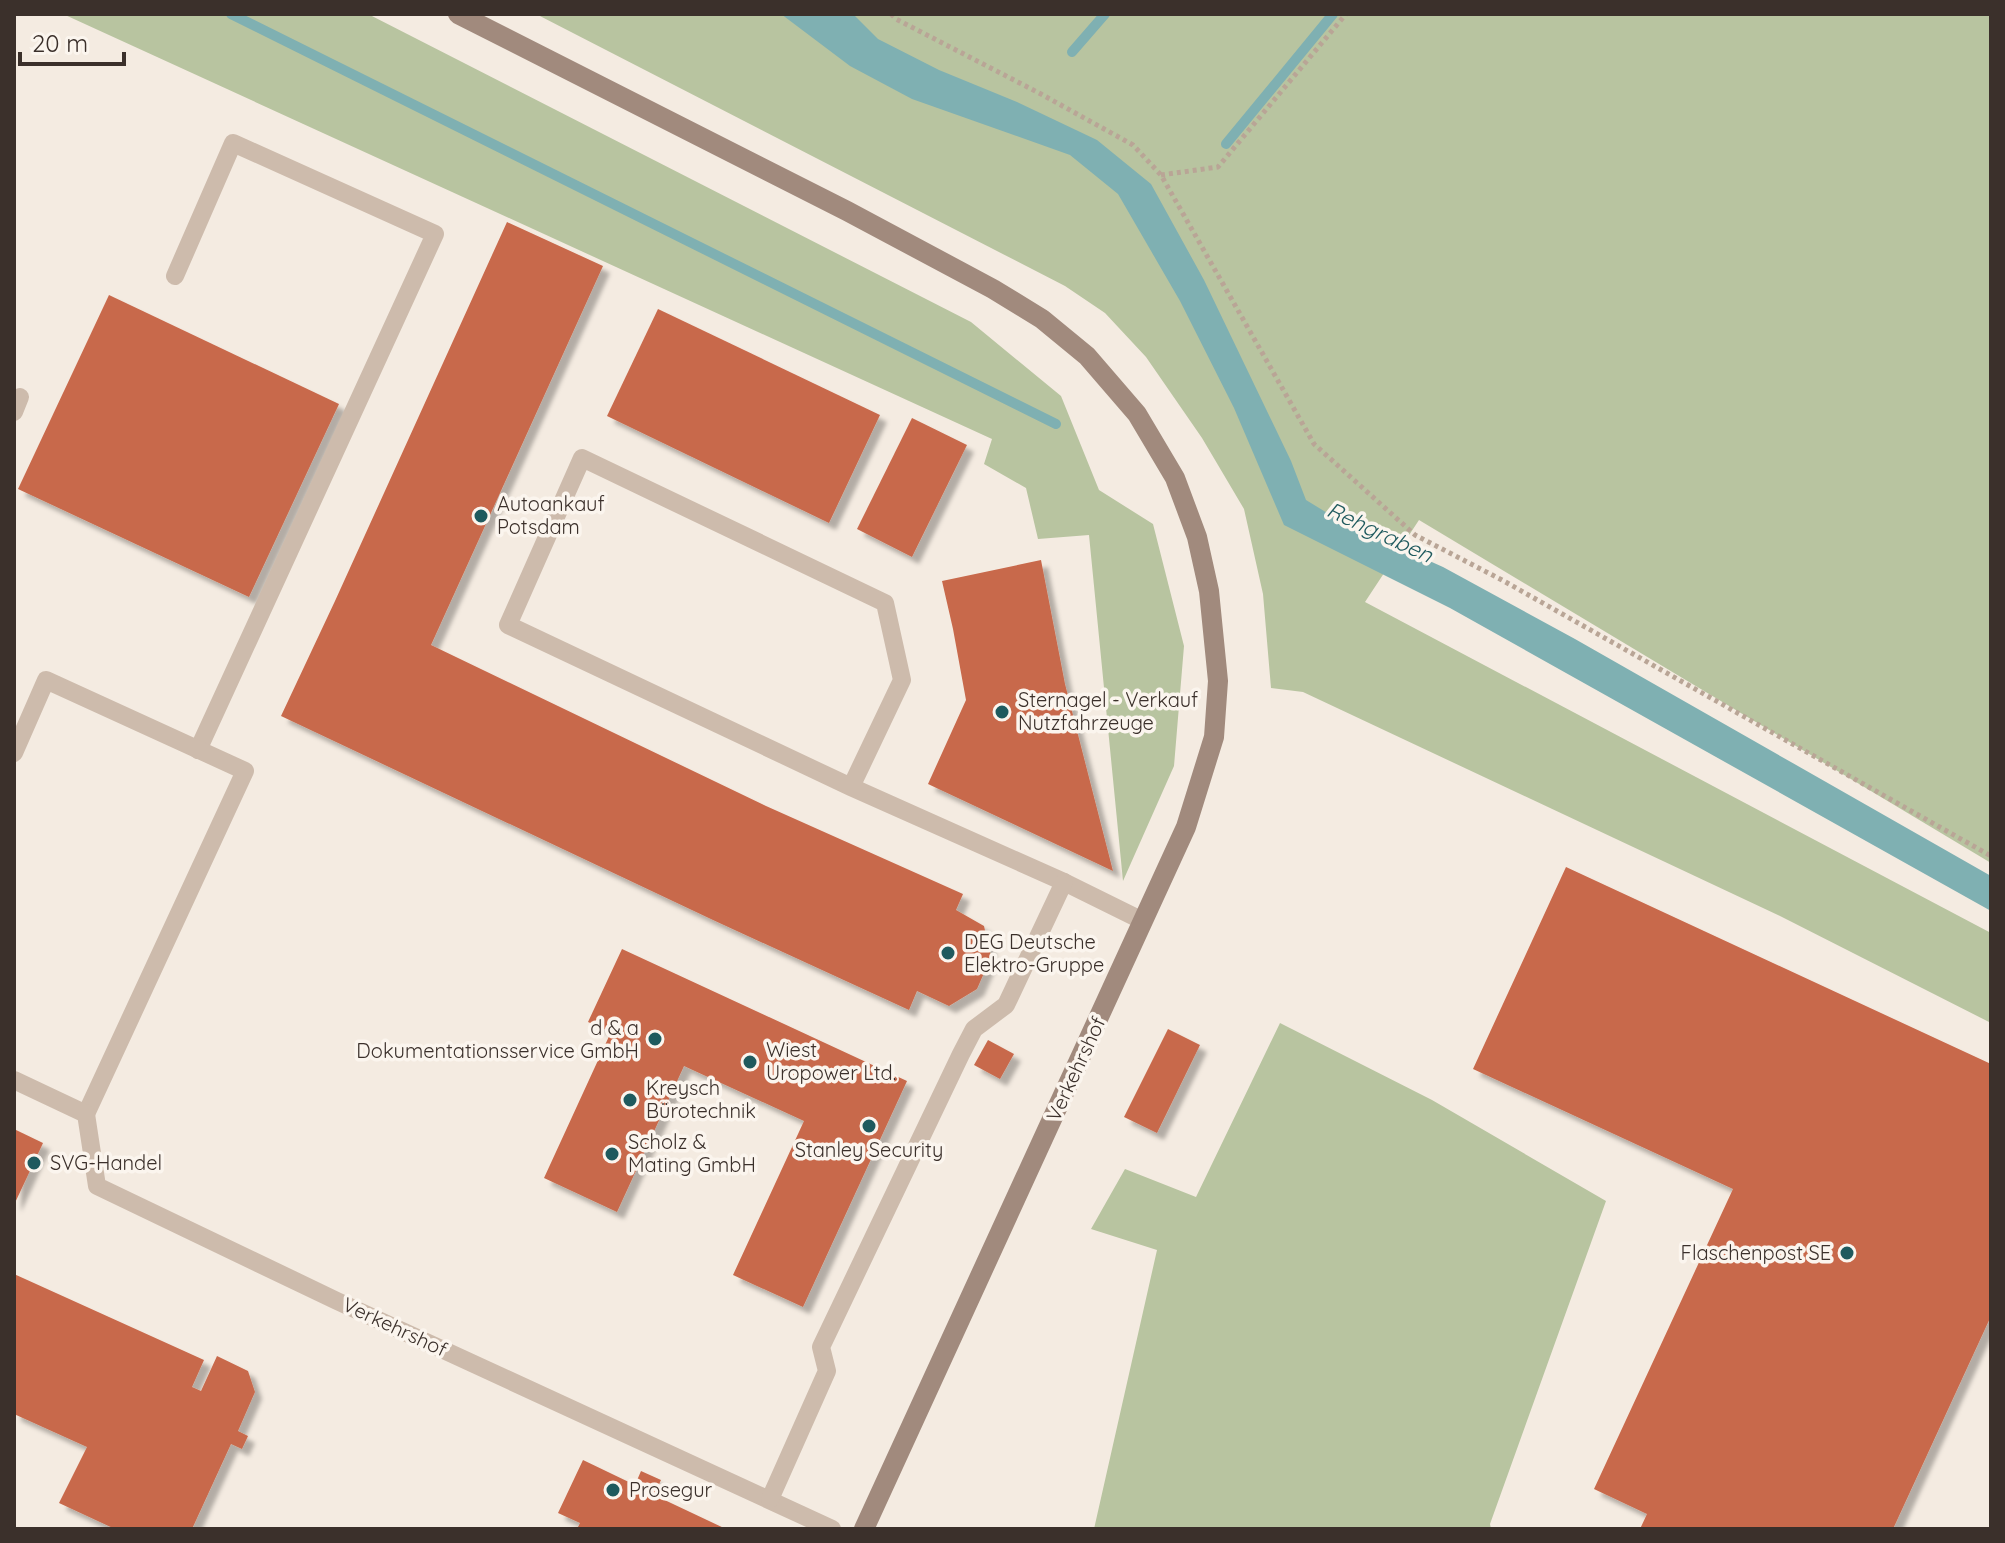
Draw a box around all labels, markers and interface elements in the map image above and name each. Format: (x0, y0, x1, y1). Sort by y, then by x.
scale bar (20, 16, 124, 66)
text: 20 m (32, 28, 88, 58)
place label: Autoankauf Potsdam (497, 491, 605, 539)
water label: Rehgraben (1323, 495, 1438, 569)
marker: Autoankauf Potsdam (472, 507, 490, 525)
place label: Sternagel - Verkauf Nutzfahrzeuge (1018, 687, 1198, 735)
marker: Sternagel - Verkauf Nutzfahrzeuge (993, 703, 1011, 721)
place label: DEG Deutsche Elektro-Gruppe (964, 929, 1104, 977)
marker: DEG Deutsche Elektro-Gruppe (939, 944, 957, 962)
street label: Verkehrshof (1040, 1013, 1111, 1125)
place label: d & a Dokumentationsservice GmbH (356, 1015, 639, 1063)
marker: d & a Dokumentationsservice GmbH (646, 1030, 664, 1048)
place label: Wiest Uropower Ltd. (766, 1037, 896, 1085)
marker: Wiest Uropower Ltd. (741, 1053, 759, 1071)
place label: Kreysch Bürotechnik (646, 1075, 756, 1123)
marker: Kreysch Bürotechnik (621, 1091, 639, 1109)
marker: Stanley Security (860, 1117, 878, 1135)
place label: Scholz & Mating GmbH (628, 1129, 756, 1177)
place label: Stanley Security (795, 1137, 943, 1162)
marker: Scholz & Mating GmbH (603, 1145, 621, 1163)
place label: SVG-Handel (50, 1150, 162, 1175)
marker: SVG-Handel (25, 1154, 43, 1172)
place label: Flaschenpost SE (1681, 1240, 1831, 1265)
marker: Flaschenpost SE (1838, 1244, 1856, 1262)
street label: Verkehrshof (339, 1291, 451, 1362)
place label: Prosegur (629, 1477, 713, 1502)
marker: Prosegur (604, 1481, 622, 1499)

